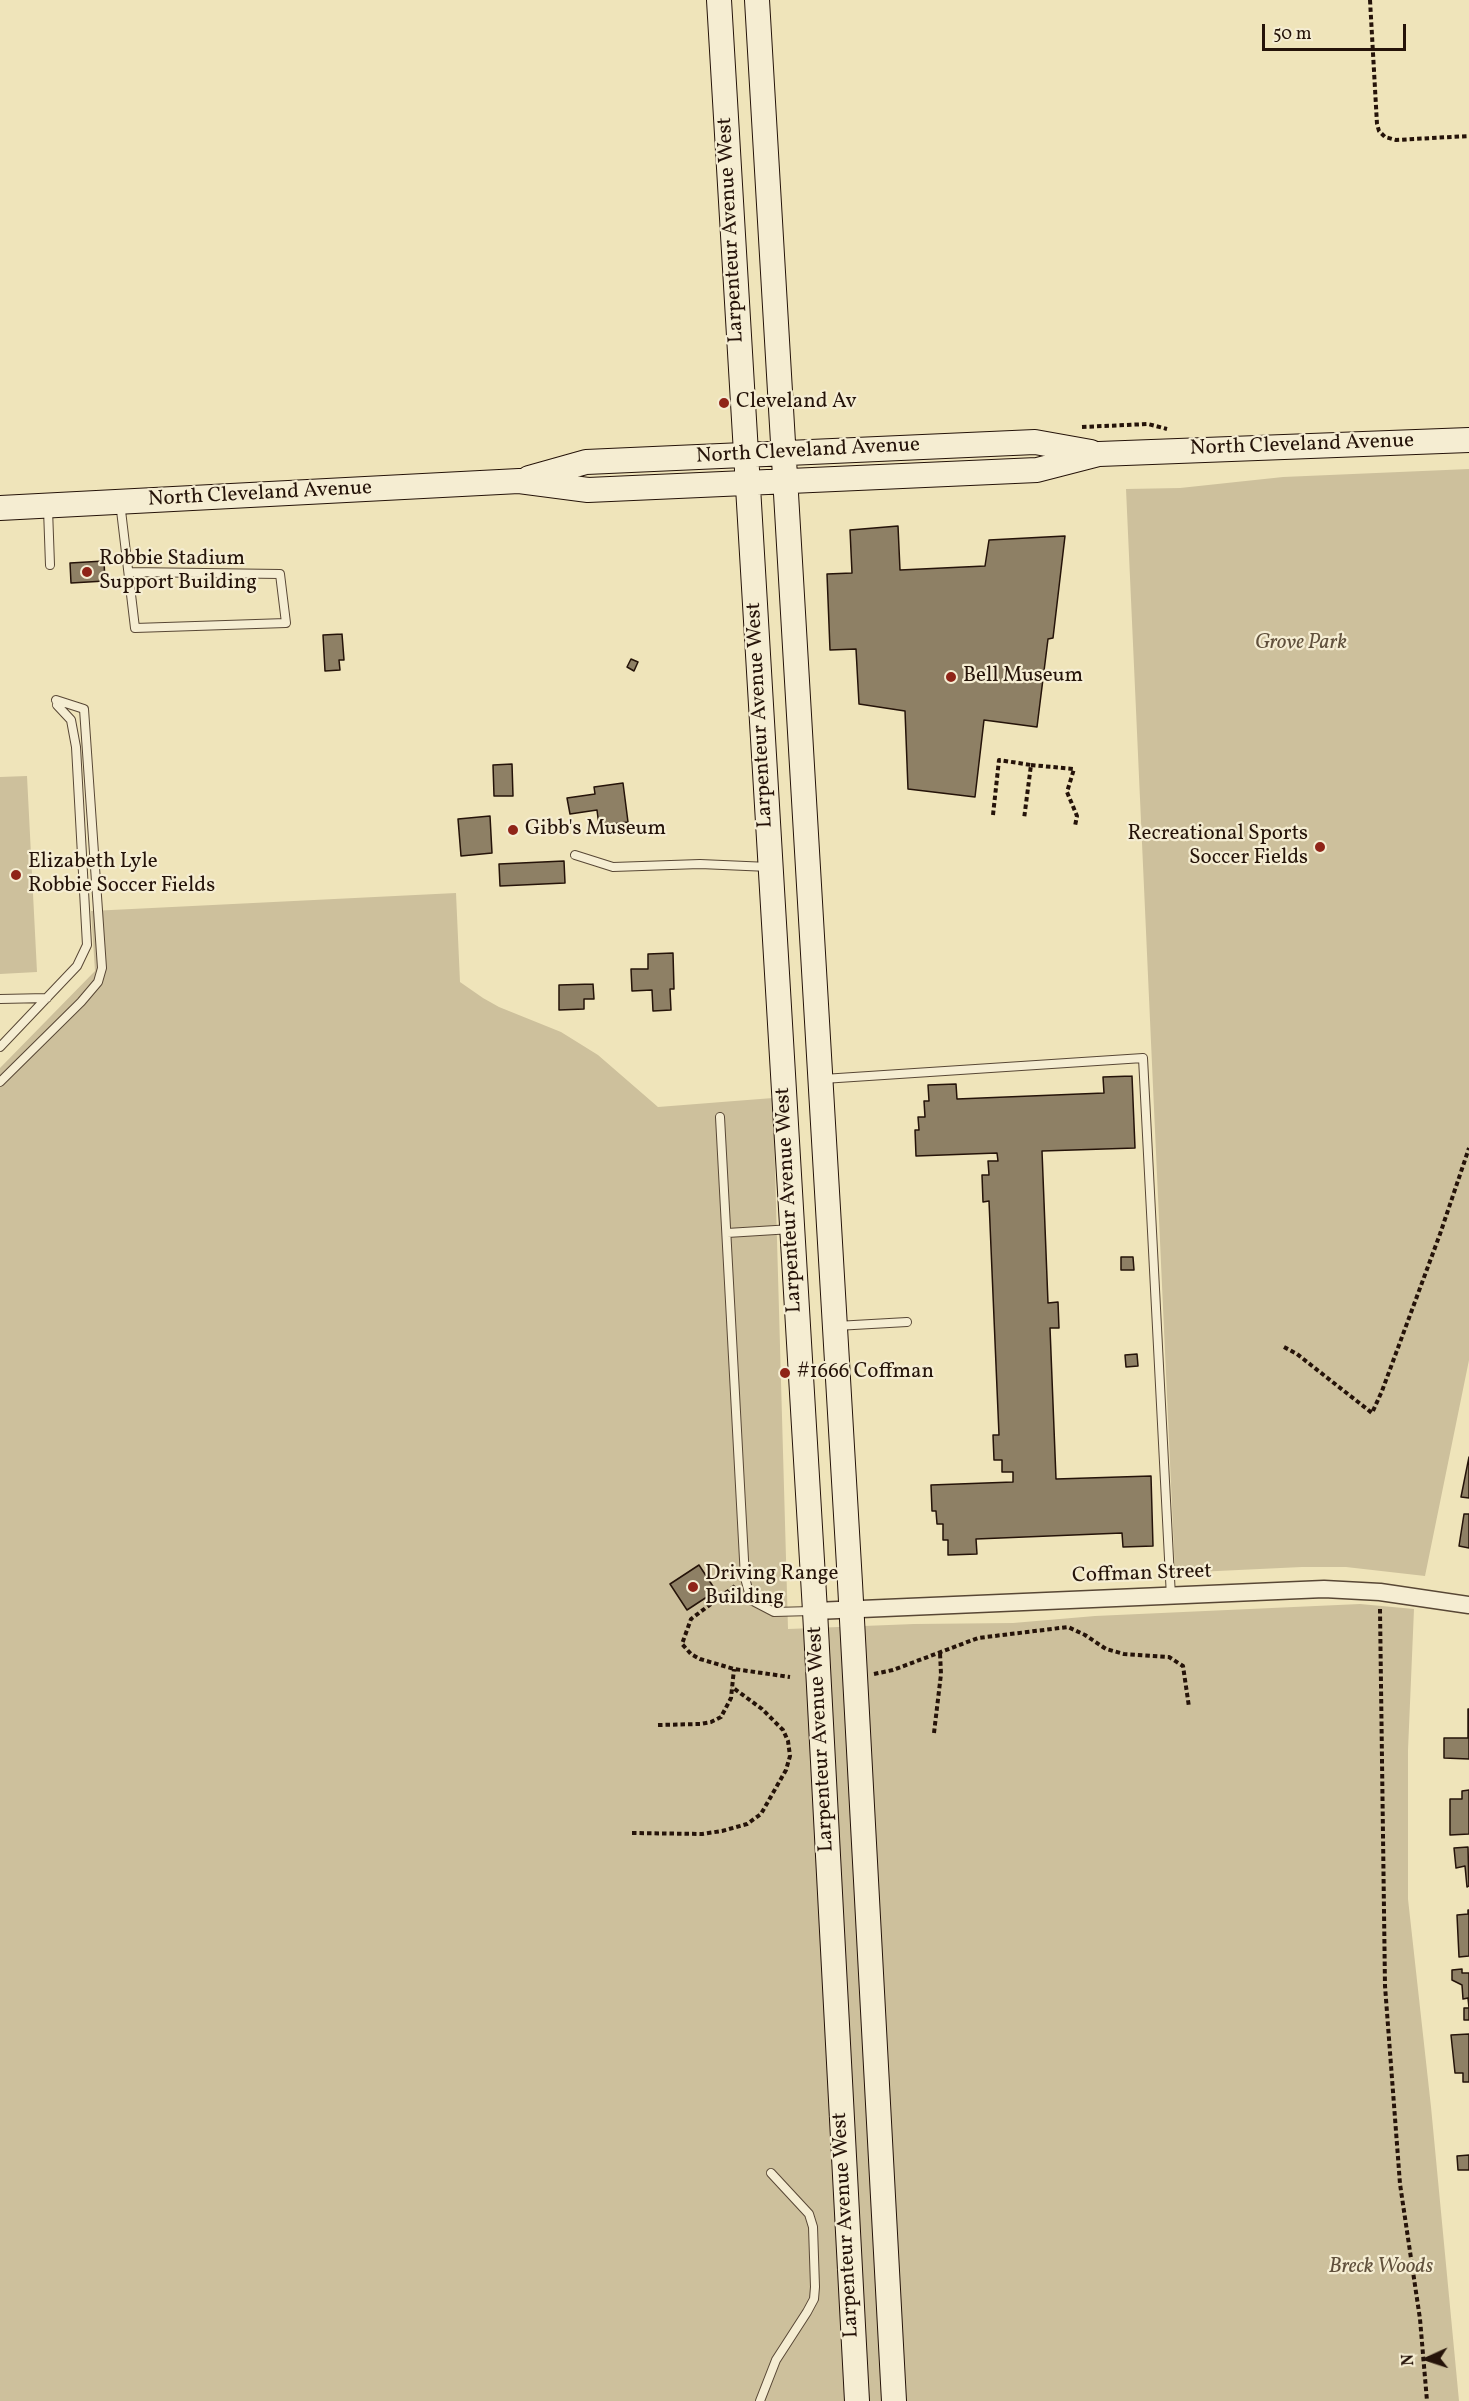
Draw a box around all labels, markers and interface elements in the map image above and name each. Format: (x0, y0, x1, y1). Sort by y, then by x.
scale bar (1265, 12, 1409, 50)
text: 50 m (1273, 22, 1312, 47)
street label: Larpenteur Avenue West (714, 116, 750, 344)
place label: Cleveland Av (736, 390, 856, 416)
marker: Cleveland Av (717, 396, 731, 410)
street label: North Cleveland Avenue (1190, 429, 1414, 463)
street label: North Cleveland Avenue (695, 434, 921, 470)
street label: North Cleveland Avenue (147, 477, 373, 513)
place label: Robbie Stadium Support Building (99, 547, 257, 597)
marker: Robbie Stadium Support Building (80, 565, 94, 579)
street label: Larpenteur Avenue West (743, 601, 779, 829)
park label: Grove Park (1255, 631, 1347, 657)
place label: Bell Museum (963, 664, 1083, 690)
marker: Bell Museum (944, 670, 958, 684)
place label: Gibb's Museum (525, 817, 666, 843)
place label: Recreational Sports Soccer Fields (1128, 822, 1308, 872)
marker: Gibb's Museum (506, 823, 520, 837)
marker: Recreational Sports Soccer Fields (1313, 840, 1327, 854)
place label: Elizabeth Lyle Robbie Soccer Fields (28, 850, 215, 900)
marker: Elizabeth Lyle Robbie Soccer Fields (9, 868, 23, 882)
street label: Larpenteur Avenue West (772, 1086, 808, 1314)
place label: #1666 Coffman (797, 1360, 934, 1386)
marker: #1666 Coffman (778, 1366, 792, 1380)
street label: Coffman Street (1072, 1560, 1212, 1590)
place label: Driving Range Building (705, 1562, 838, 1612)
marker: Driving Range Building (686, 1580, 700, 1594)
street label: Larpenteur Avenue West (804, 1625, 840, 1853)
street label: Larpenteur Avenue West (829, 2111, 865, 2339)
park label: Breck Woods (1329, 2255, 1433, 2281)
north arrow (1397, 2329, 1457, 2389)
text: N (1398, 2354, 1420, 2366)

